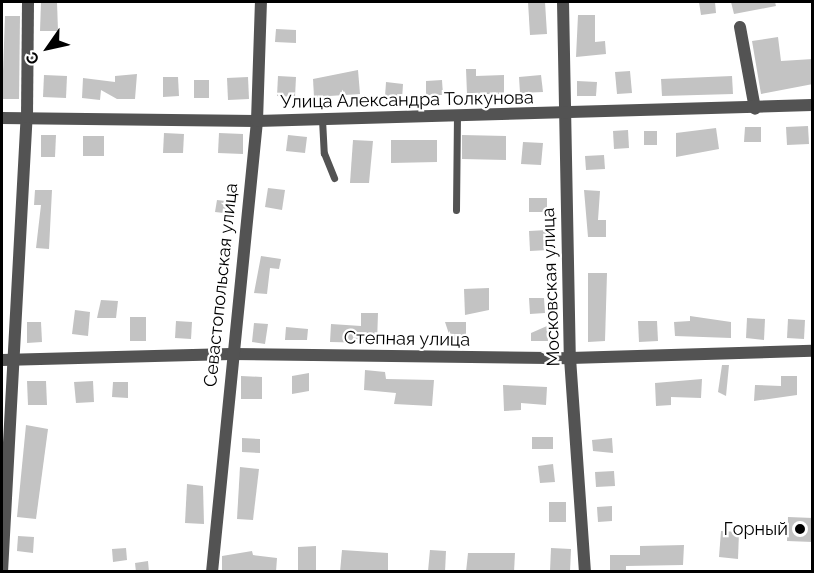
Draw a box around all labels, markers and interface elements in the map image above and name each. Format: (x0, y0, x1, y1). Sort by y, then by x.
north arrow (18, 18, 78, 78)
text: С (22, 48, 44, 68)
street label: Улица Александра Толкунова (280, 87, 534, 113)
street label: Севастопольская улица (200, 182, 242, 388)
street label: Московская улица (537, 207, 565, 367)
street label: Степная улица (343, 327, 471, 351)
place label: Горный (724, 518, 788, 540)
marker: Горный (793, 522, 807, 536)

